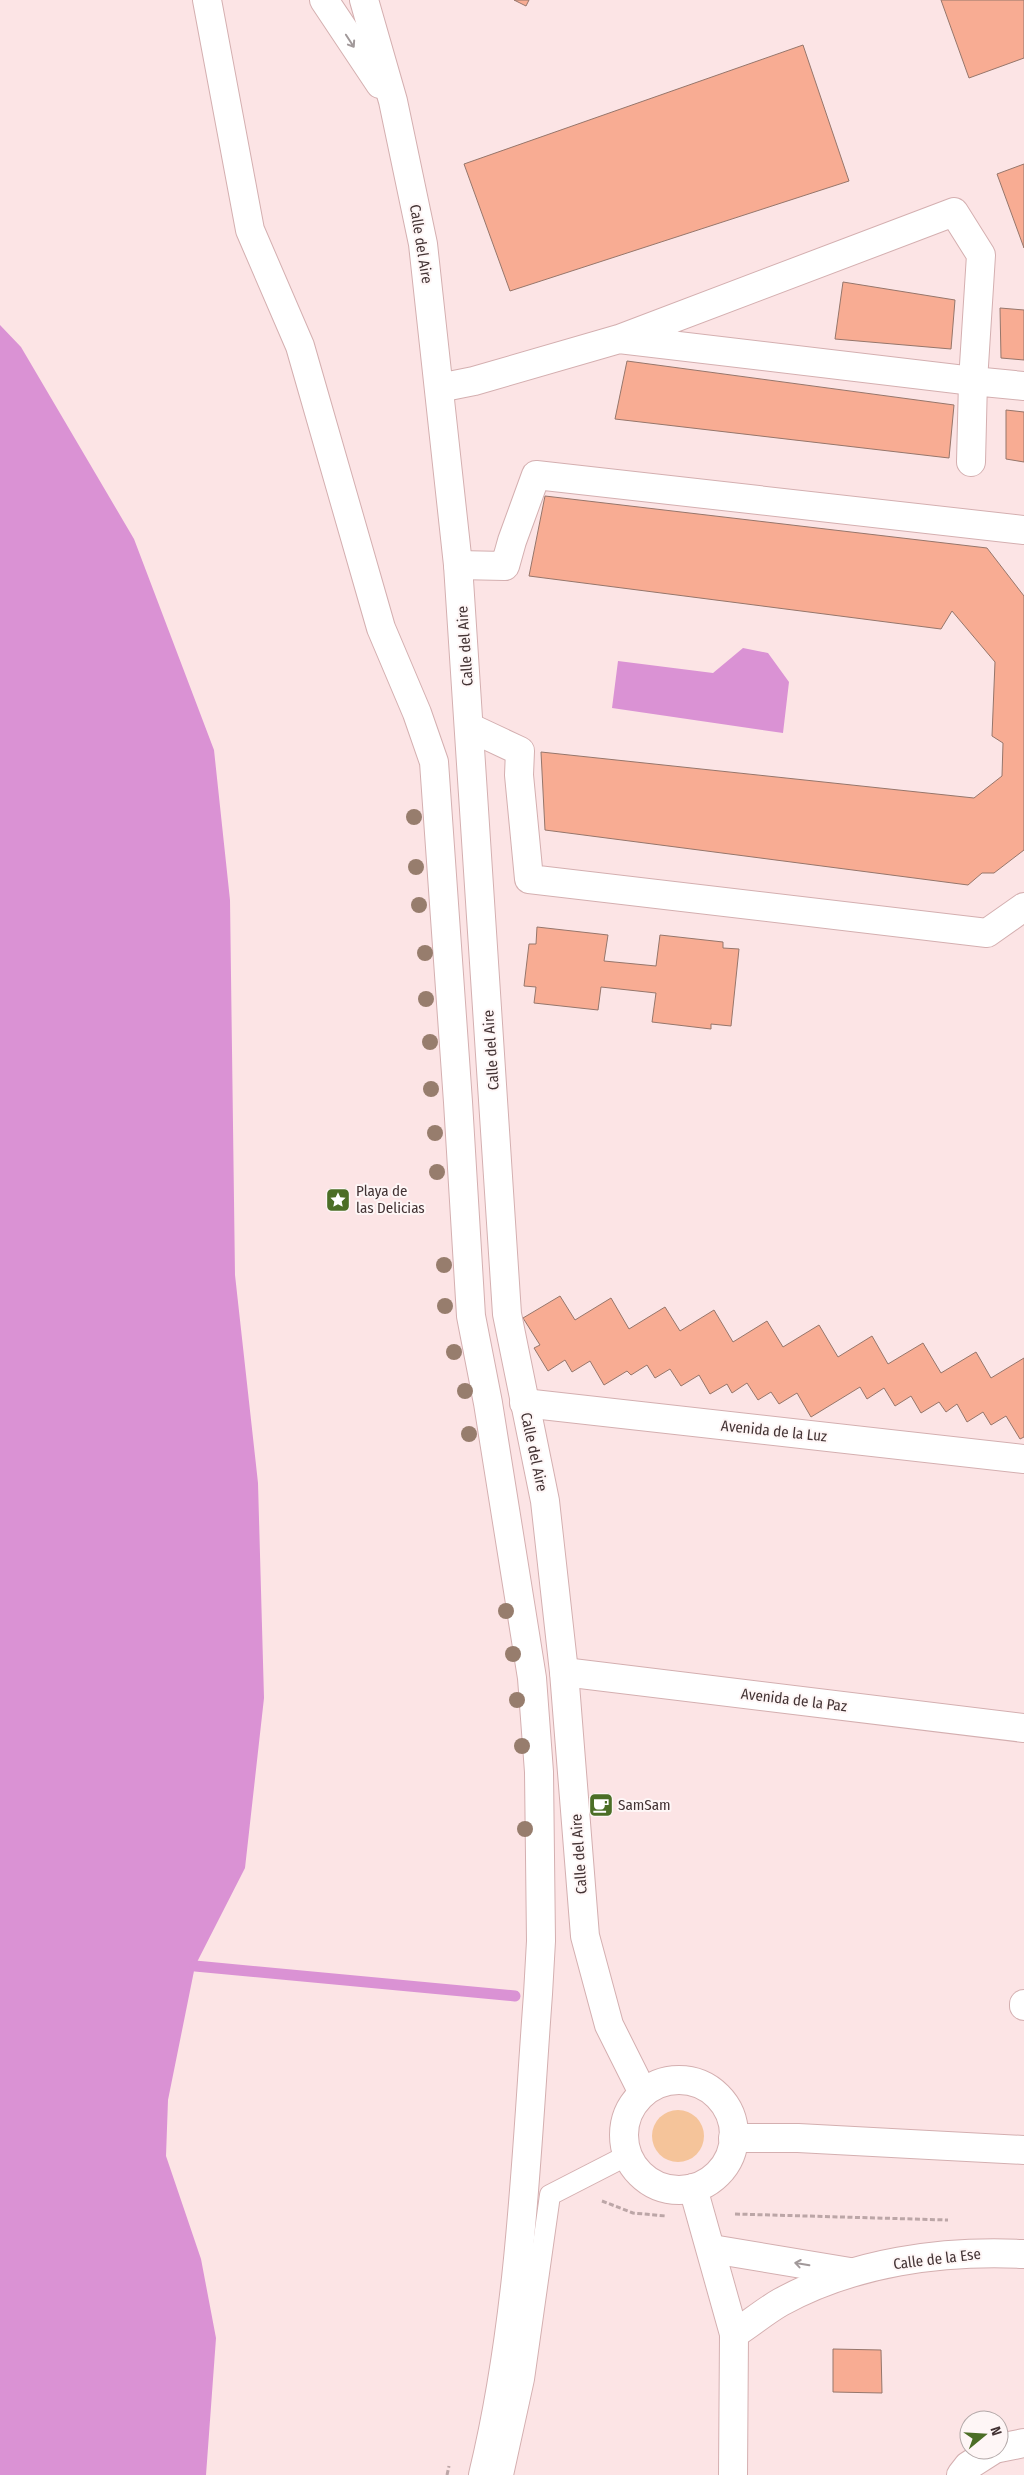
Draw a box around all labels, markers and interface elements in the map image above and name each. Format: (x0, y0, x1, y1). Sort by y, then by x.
one-way arrow (345, 34, 356, 48)
street label: Calle del Aire (406, 203, 436, 285)
street label: Calle del Aire (453, 605, 477, 687)
street label: Calle del Aire (479, 1009, 503, 1091)
place label: Playa de las Delicias (356, 1182, 425, 1217)
place icon: Playa de las Delicias (325, 1187, 351, 1213)
street label: Calle del Aire (517, 1411, 551, 1493)
street label: Avenida de la Luz (720, 1416, 828, 1446)
street label: Avenida de la Paz (740, 1685, 848, 1715)
cafe icon: SamSam (588, 1792, 614, 1818)
place label: SamSam (618, 1796, 671, 1814)
street label: Calle del Aire (567, 1813, 591, 1895)
street label: Calle de la Ese (892, 2245, 982, 2273)
one-way arrow (794, 2259, 810, 2269)
north arrow (959, 2410, 1009, 2460)
text: N (987, 2425, 1005, 2438)

